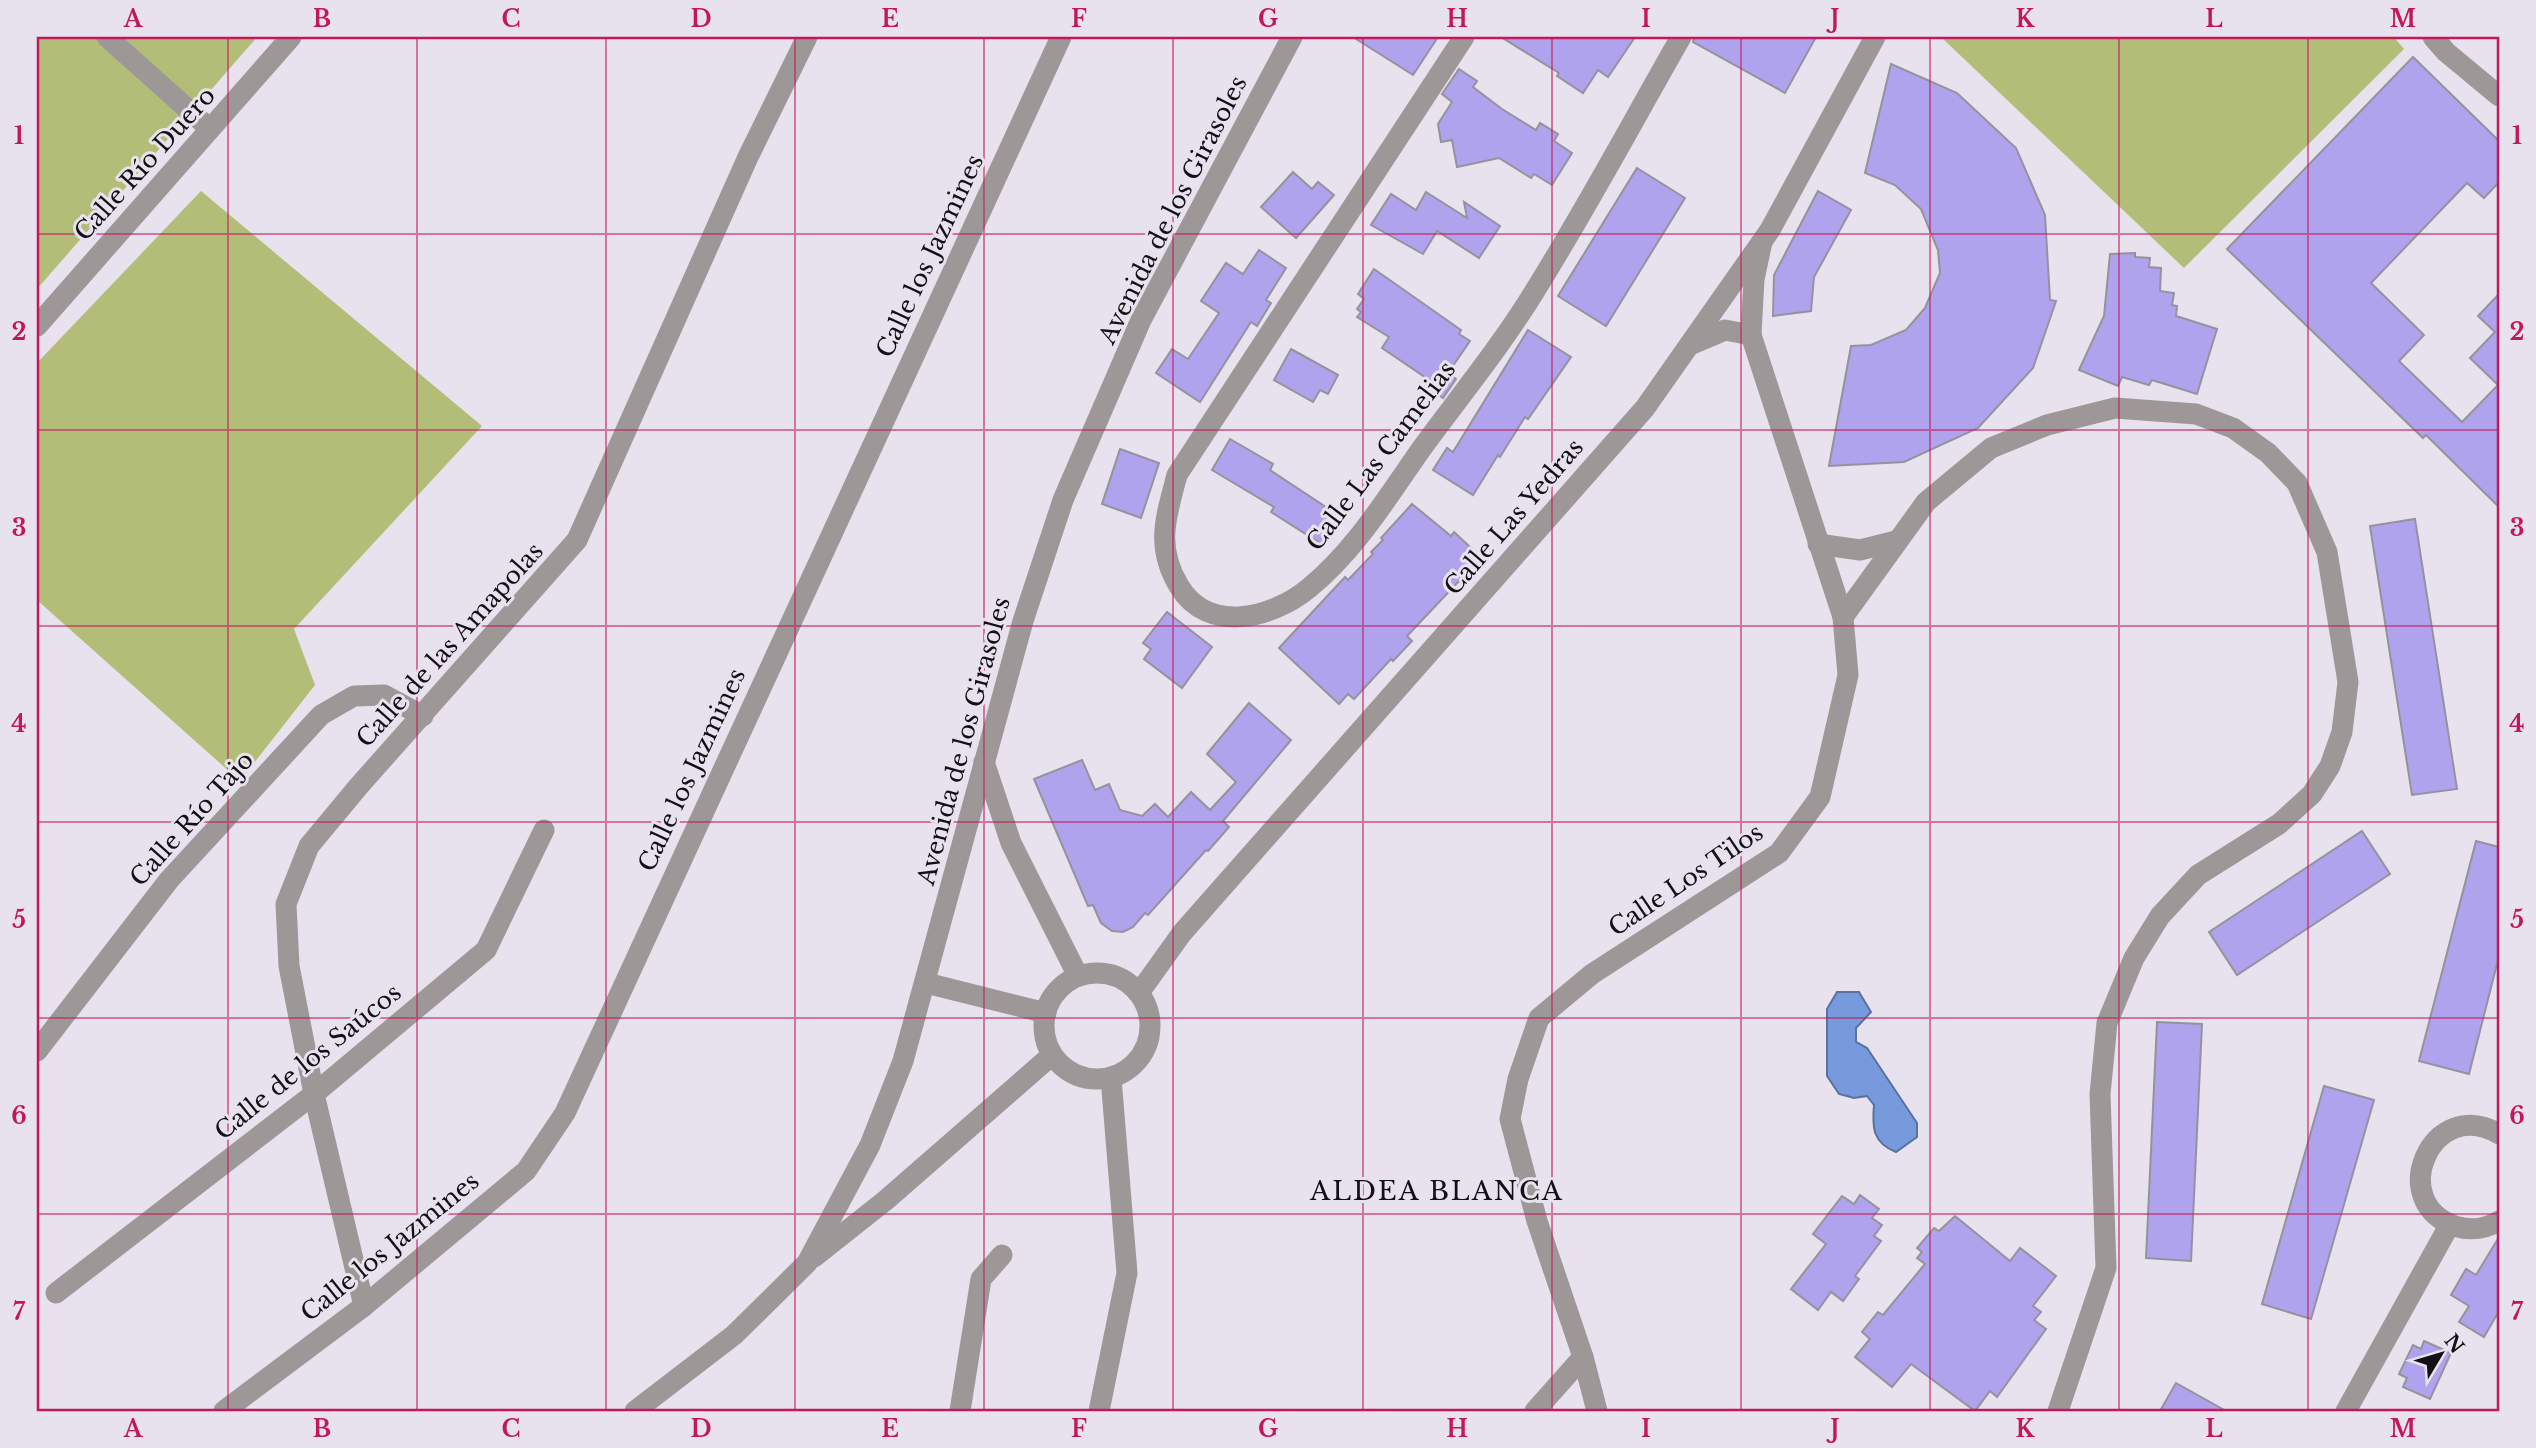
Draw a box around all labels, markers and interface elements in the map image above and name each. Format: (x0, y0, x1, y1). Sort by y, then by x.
text: A (123, 5, 144, 33)
text: B (313, 5, 331, 33)
text: C (502, 5, 520, 33)
text: D (690, 5, 712, 33)
text: E (881, 5, 899, 33)
text: F (1071, 5, 1087, 33)
text: G (1258, 5, 1278, 33)
text: H (1446, 5, 1468, 33)
text: I (1641, 5, 1651, 33)
text: J (1826, 5, 1840, 33)
text: K (2016, 5, 2036, 33)
text: L (2205, 5, 2223, 33)
text: M (2390, 5, 2416, 33)
street label: Avenida de los Girasoles (1092, 71, 1253, 349)
street label: Calle Río Duero (68, 81, 221, 246)
text: 1 (14, 122, 24, 150)
text: 1 (2512, 122, 2522, 150)
street label: Calle los Jazmines (870, 150, 989, 362)
text: 2 (12, 318, 26, 346)
text: 2 (2510, 318, 2524, 346)
street label: Calle Las Camelias (1300, 355, 1461, 556)
street label: Calle Las Yedras (1438, 433, 1589, 601)
text: 3 (12, 514, 26, 542)
text: 3 (2510, 514, 2524, 542)
street label: Calle de las Amapolas (350, 536, 549, 753)
street label: Avenida de los Girasoles (911, 594, 1016, 889)
street label: Calle los Jazmines (632, 664, 751, 876)
text: 4 (11, 710, 27, 738)
text: 4 (2509, 710, 2525, 738)
street label: Calle Río Tajo (124, 745, 260, 892)
street label: Calle Los Tilos (1603, 817, 1768, 942)
text: 5 (12, 906, 26, 934)
text: 5 (2510, 906, 2524, 934)
street label: Calle de los Saúcos (209, 978, 407, 1146)
text: 6 (11, 1102, 27, 1130)
text: 6 (2509, 1102, 2525, 1130)
street label: Calle los Jazmines (295, 1166, 484, 1327)
district label: ALDEA BLANCA (1309, 1175, 1564, 1207)
text: 7 (13, 1298, 26, 1326)
text: 7 (2511, 1298, 2524, 1326)
north arrow (2406, 1318, 2476, 1388)
text: N (2439, 1330, 2469, 1358)
text: A (123, 1415, 144, 1443)
text: B (313, 1415, 331, 1443)
text: C (502, 1415, 520, 1443)
text: D (690, 1415, 712, 1443)
text: E (881, 1415, 899, 1443)
text: F (1071, 1415, 1087, 1443)
text: G (1258, 1415, 1278, 1443)
text: H (1446, 1415, 1468, 1443)
text: I (1641, 1415, 1651, 1443)
text: J (1826, 1415, 1840, 1443)
text: K (2016, 1415, 2036, 1443)
text: L (2205, 1415, 2223, 1443)
text: M (2390, 1415, 2416, 1443)

